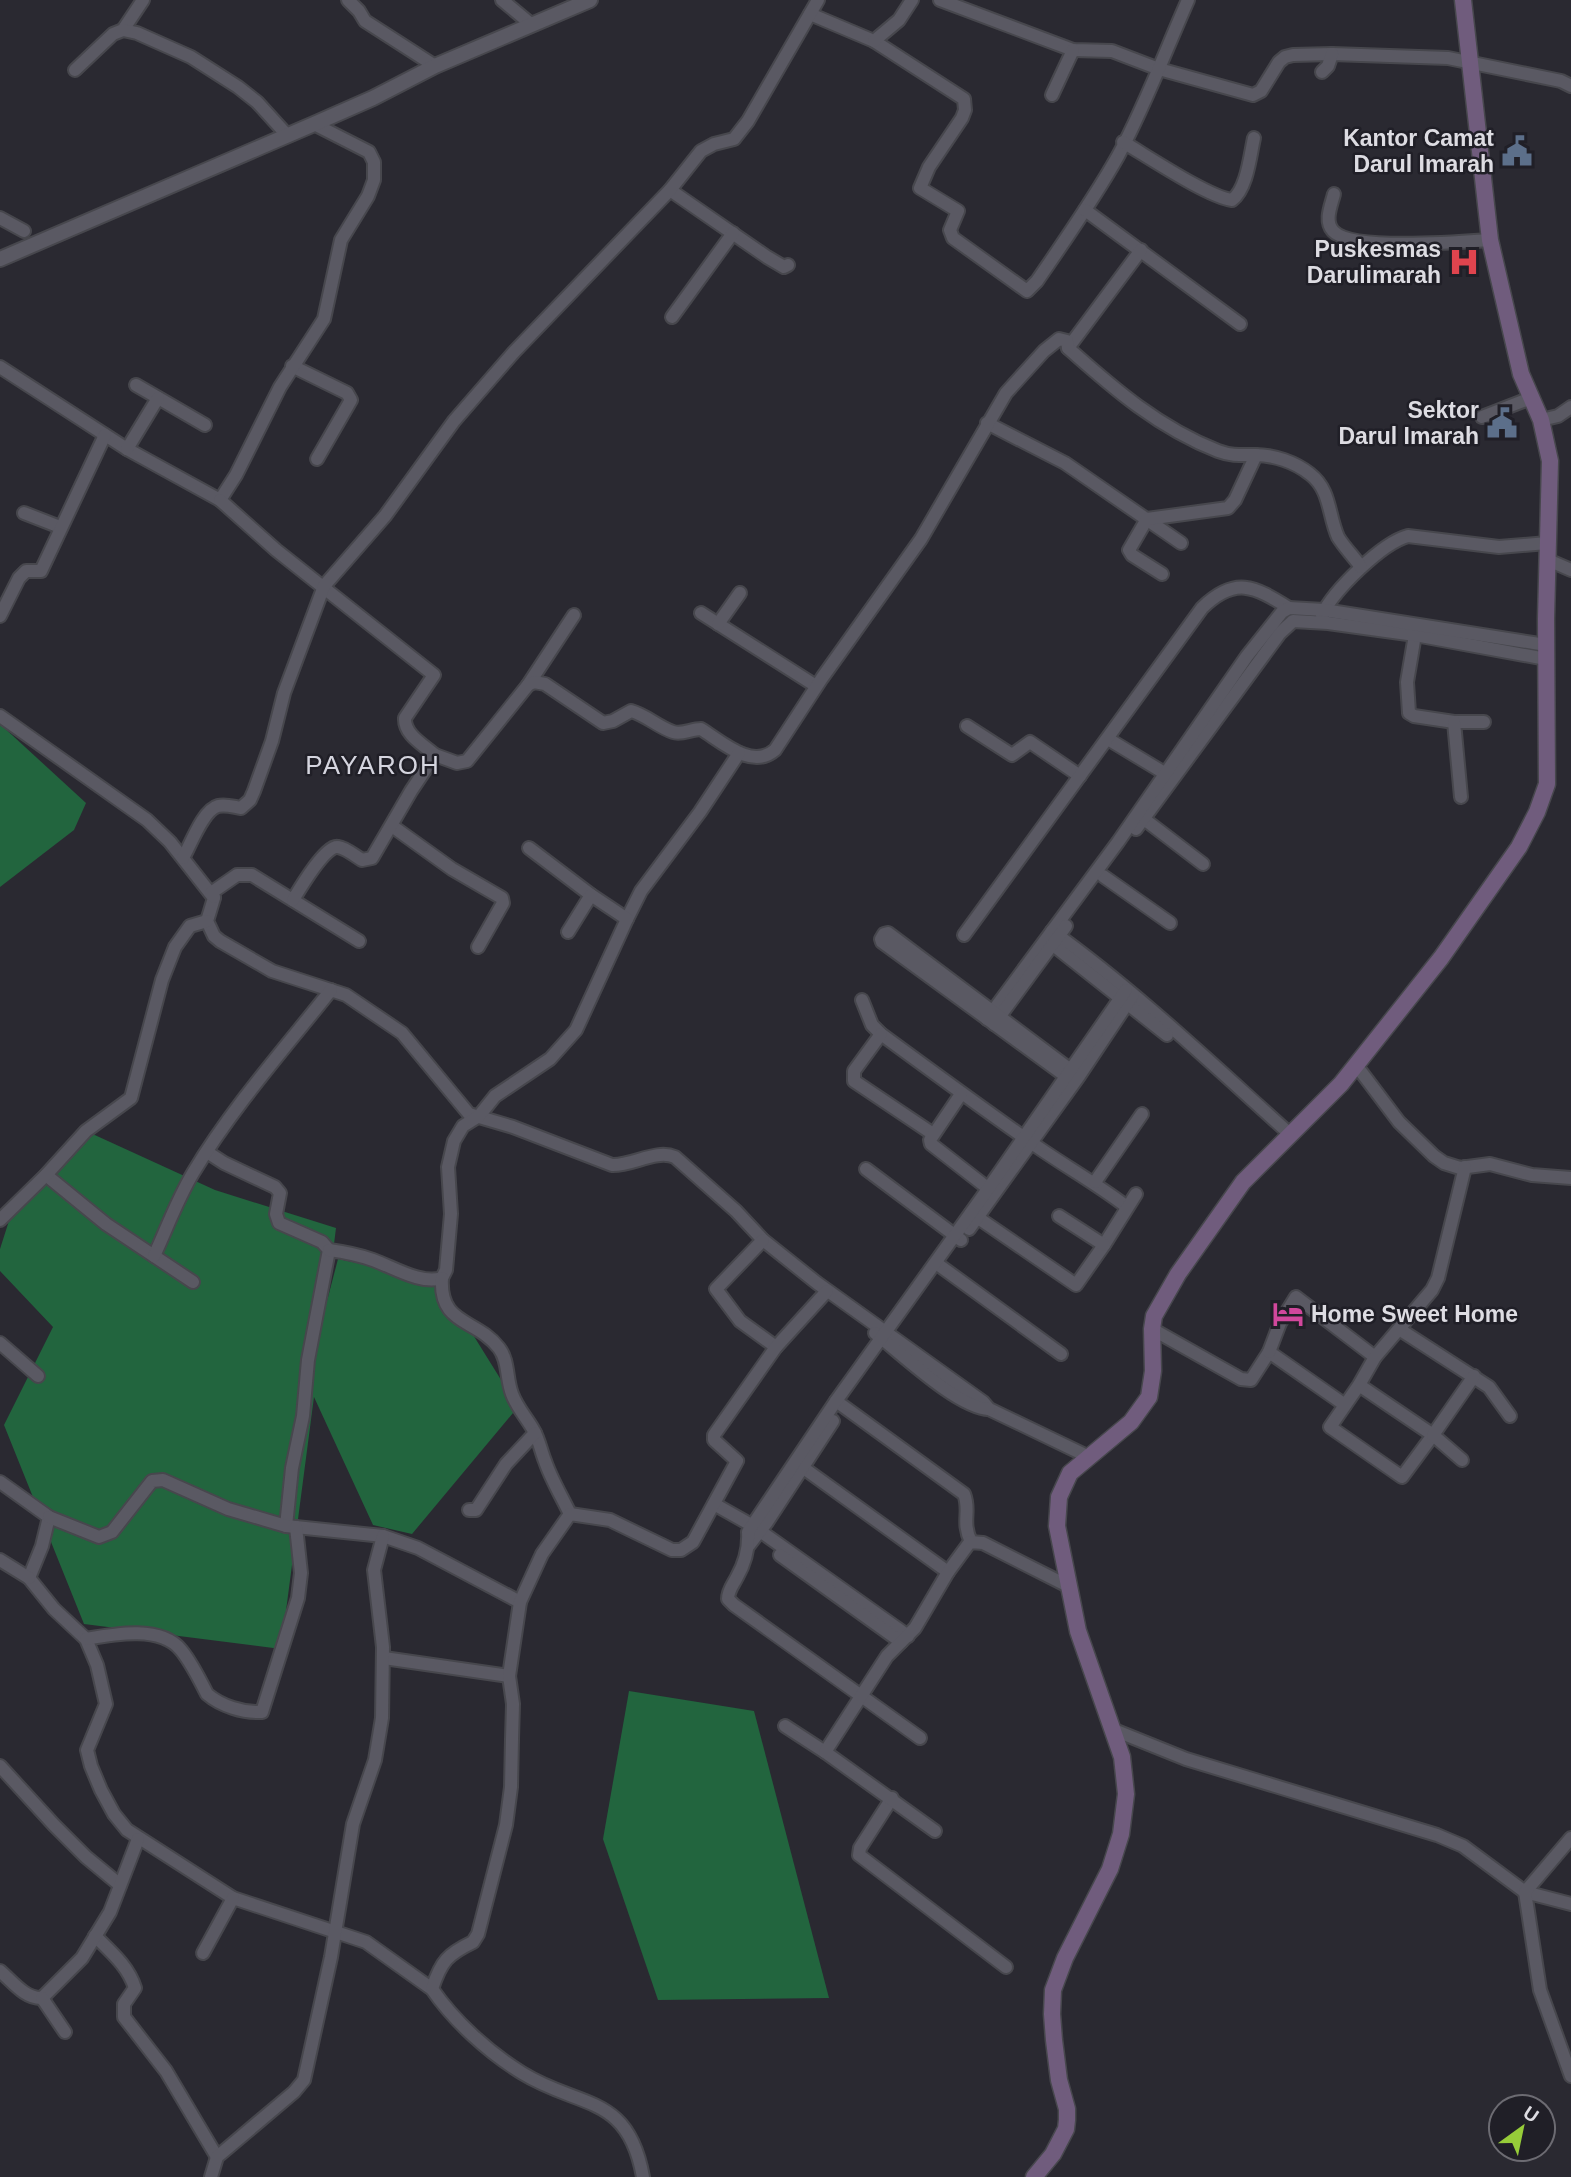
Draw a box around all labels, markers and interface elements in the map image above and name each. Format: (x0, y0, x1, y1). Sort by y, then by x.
place label: Kantor Camat Darul Imarah (1343, 125, 1494, 177)
public building icon: Kantor Camat Darul Imarah (1500, 134, 1534, 168)
place label: Puskesmas Darulimarah (1307, 236, 1441, 288)
hospital icon: Puskesmas Darulimarah (1447, 245, 1481, 279)
place label: Sektor Darul Imarah (1338, 397, 1479, 449)
public building icon: Sektor Darul Imarah (1485, 406, 1519, 440)
district label: PAYAROH (305, 750, 441, 780)
hotel icon: Home Sweet Home (1271, 1297, 1305, 1331)
place label: Home Sweet Home (1311, 1301, 1518, 1327)
north arrow (1487, 2093, 1557, 2163)
text: U (1520, 2102, 1542, 2127)

